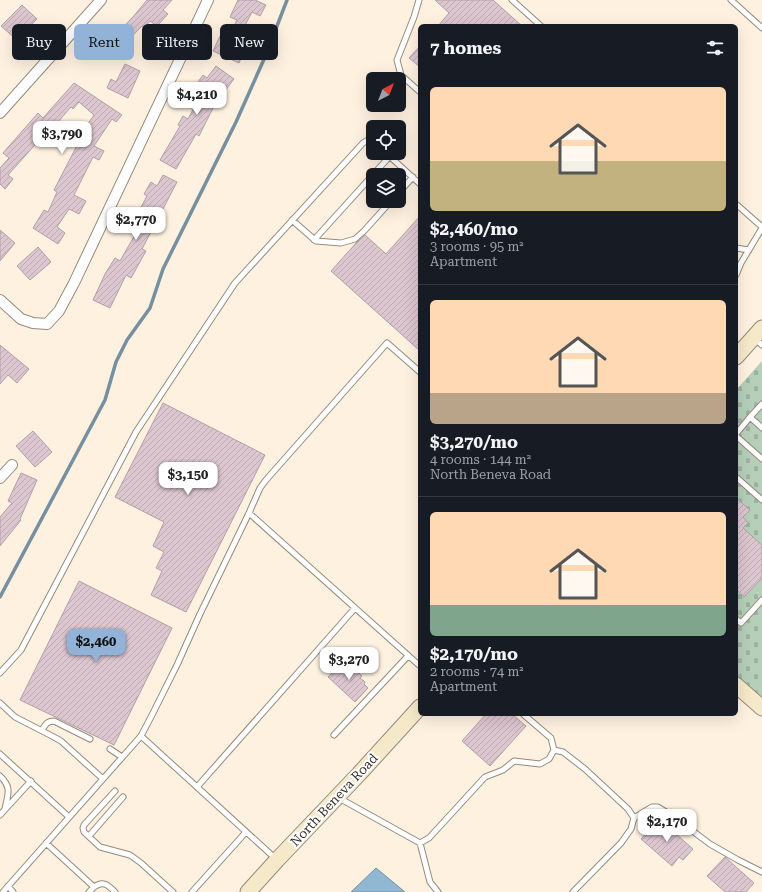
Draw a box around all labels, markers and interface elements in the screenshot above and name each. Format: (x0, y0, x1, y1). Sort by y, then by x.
chip: Buy (12, 24, 66, 60)
chip: Rent (74, 24, 134, 60)
chip: Filters (142, 24, 212, 60)
chip: New (220, 24, 278, 60)
icon: filters (704, 37, 726, 59)
text: 7 homes (430, 38, 501, 58)
north arrow (366, 72, 406, 112)
map controls (366, 72, 406, 208)
pin: $4,210 (164, 82, 230, 116)
text: $4,210 (177, 87, 217, 102)
icon: home (542, 113, 614, 185)
button: locate (366, 120, 406, 160)
pin: $3,790 (29, 121, 95, 155)
text: $3,790 (42, 126, 82, 141)
button: layers (366, 168, 406, 208)
pin: $2,770 (103, 207, 169, 241)
text: $2,770 (116, 212, 156, 227)
text: $2,460/mo (430, 219, 518, 239)
text: 3 rooms · 95 m² (430, 239, 524, 254)
text: Apartment (430, 254, 497, 269)
icon: home (542, 326, 614, 398)
text: $3,270/mo (430, 432, 518, 452)
text: 4 rooms · 144 m² (430, 452, 531, 467)
pin: $3,150 (155, 462, 221, 496)
text: $3,150 (168, 467, 208, 482)
text: North Beneva Road (430, 467, 551, 482)
icon: home (542, 538, 614, 610)
pin: $2,460 (63, 629, 129, 663)
text: $2,460 (76, 634, 116, 649)
text: $2,170/mo (430, 644, 518, 664)
pin: $3,270 (316, 647, 382, 681)
text: $3,270 (329, 652, 369, 667)
text: 2 rooms · 74 m² (430, 664, 524, 679)
text: Apartment (430, 679, 497, 694)
street label: North Beneva Road (287, 750, 381, 849)
pin: $2,170 (634, 809, 700, 843)
text: $2,170 (647, 814, 687, 829)

